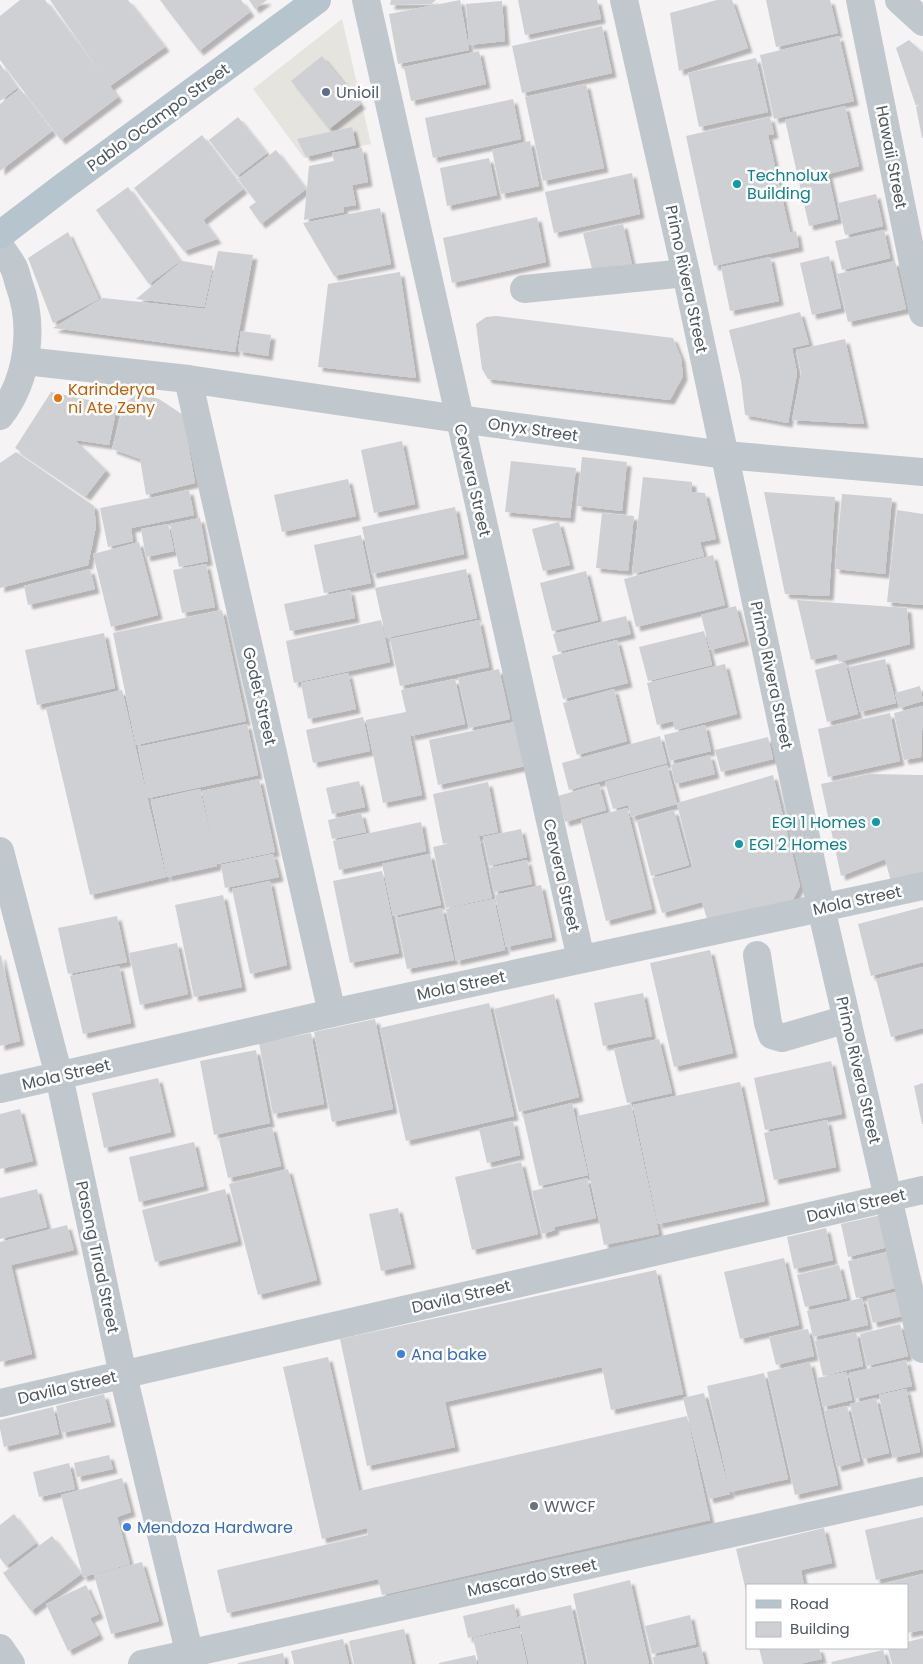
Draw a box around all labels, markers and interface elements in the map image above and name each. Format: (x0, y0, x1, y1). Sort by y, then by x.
street label: Pablo Ocampo Street (82, 58, 234, 177)
place label: Unioil (336, 81, 379, 104)
marker: Unioil (320, 86, 332, 98)
street label: Hawaii Street (870, 103, 913, 211)
place label: Technolux Building (747, 164, 828, 205)
marker: Technolux Building (731, 178, 743, 190)
street label: Primo Rivera Street (660, 203, 713, 355)
place label: Karinderya ni Ate Zeny (68, 378, 155, 419)
marker: Karinderya ni Ate Zeny (52, 392, 64, 404)
street label: Onyx Street (486, 412, 580, 447)
street label: Cervera Street (448, 421, 497, 539)
street label: Primo Rivera Street (745, 599, 798, 751)
street label: Godet Street (237, 645, 282, 748)
place label: EGI 1 Homes (772, 811, 866, 834)
street label: Cervera Street (537, 816, 586, 934)
marker: EGI 1 Homes (870, 816, 882, 828)
place label: EGI 2 Homes (749, 833, 847, 856)
marker: EGI 2 Homes (733, 838, 745, 850)
street label: Mola Street (811, 880, 904, 921)
street label: Mola Street (415, 965, 508, 1006)
street label: Primo Rivera Street (830, 994, 887, 1146)
street label: Mola Street (20, 1053, 113, 1096)
street label: Pasong Tirad Street (70, 1179, 125, 1336)
street label: Davila Street (804, 1183, 908, 1228)
street label: Davila Street (409, 1274, 513, 1319)
place label: Ana bake (411, 1343, 487, 1366)
marker: Ana bake (395, 1348, 407, 1360)
street label: Davila Street (15, 1365, 119, 1410)
place label: WWCF (544, 1495, 596, 1518)
marker: WWCF (528, 1500, 540, 1512)
place label: Mendoza Hardware (137, 1516, 293, 1539)
marker: Mendoza Hardware (121, 1521, 133, 1533)
street label: Mascardo Street (465, 1553, 599, 1602)
legend (746, 1584, 908, 1649)
text: Road (790, 1593, 829, 1614)
text: Building (790, 1618, 850, 1639)

